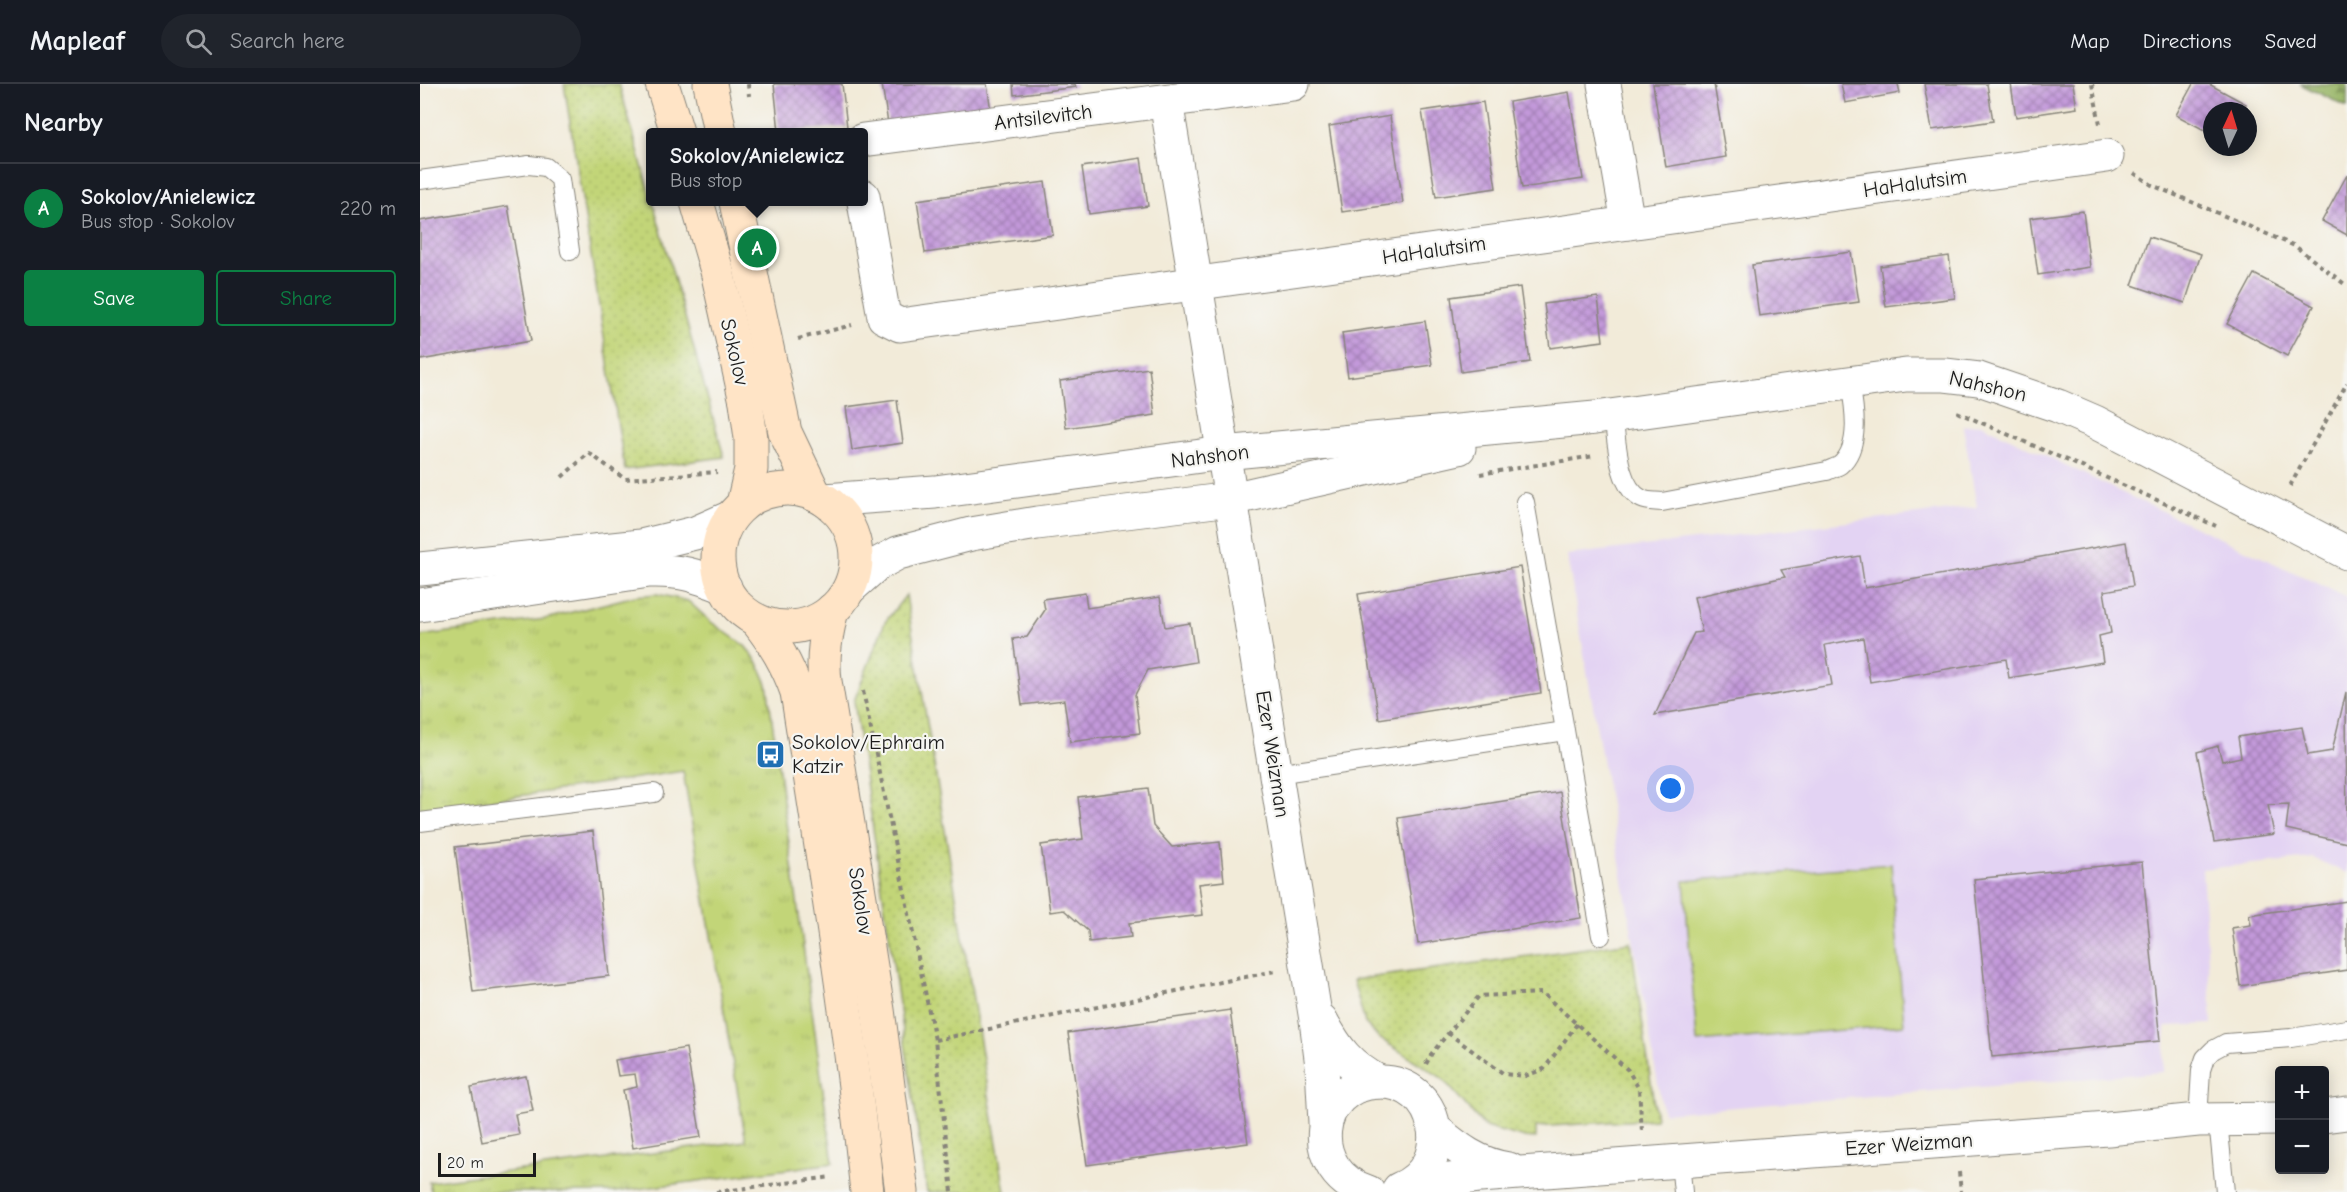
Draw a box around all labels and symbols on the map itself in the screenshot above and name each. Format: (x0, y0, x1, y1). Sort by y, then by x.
street label: Antsilevitch (993, 99, 1093, 135)
north arrow (2203, 102, 2257, 156)
street label: HaHalutsim (1862, 164, 1968, 202)
pin: A (738, 226, 776, 270)
street label: HaHalutsim (1381, 231, 1487, 269)
street label: Sokolov (716, 316, 754, 388)
street label: Nahshon (1947, 365, 2029, 407)
street label: Nahshon (1170, 439, 1250, 473)
street label: Ezer Weizman (1251, 689, 1295, 819)
place label: Sokolov/Ephraim Katzir (792, 730, 945, 778)
bus stop icon: Sokolov/Ephraim Katzir (755, 738, 787, 770)
your location (1656, 774, 1685, 803)
street label: Sokolov (844, 866, 878, 937)
street label: Ezer Weizman (1844, 1128, 1974, 1160)
scale bar (438, 1150, 536, 1178)

